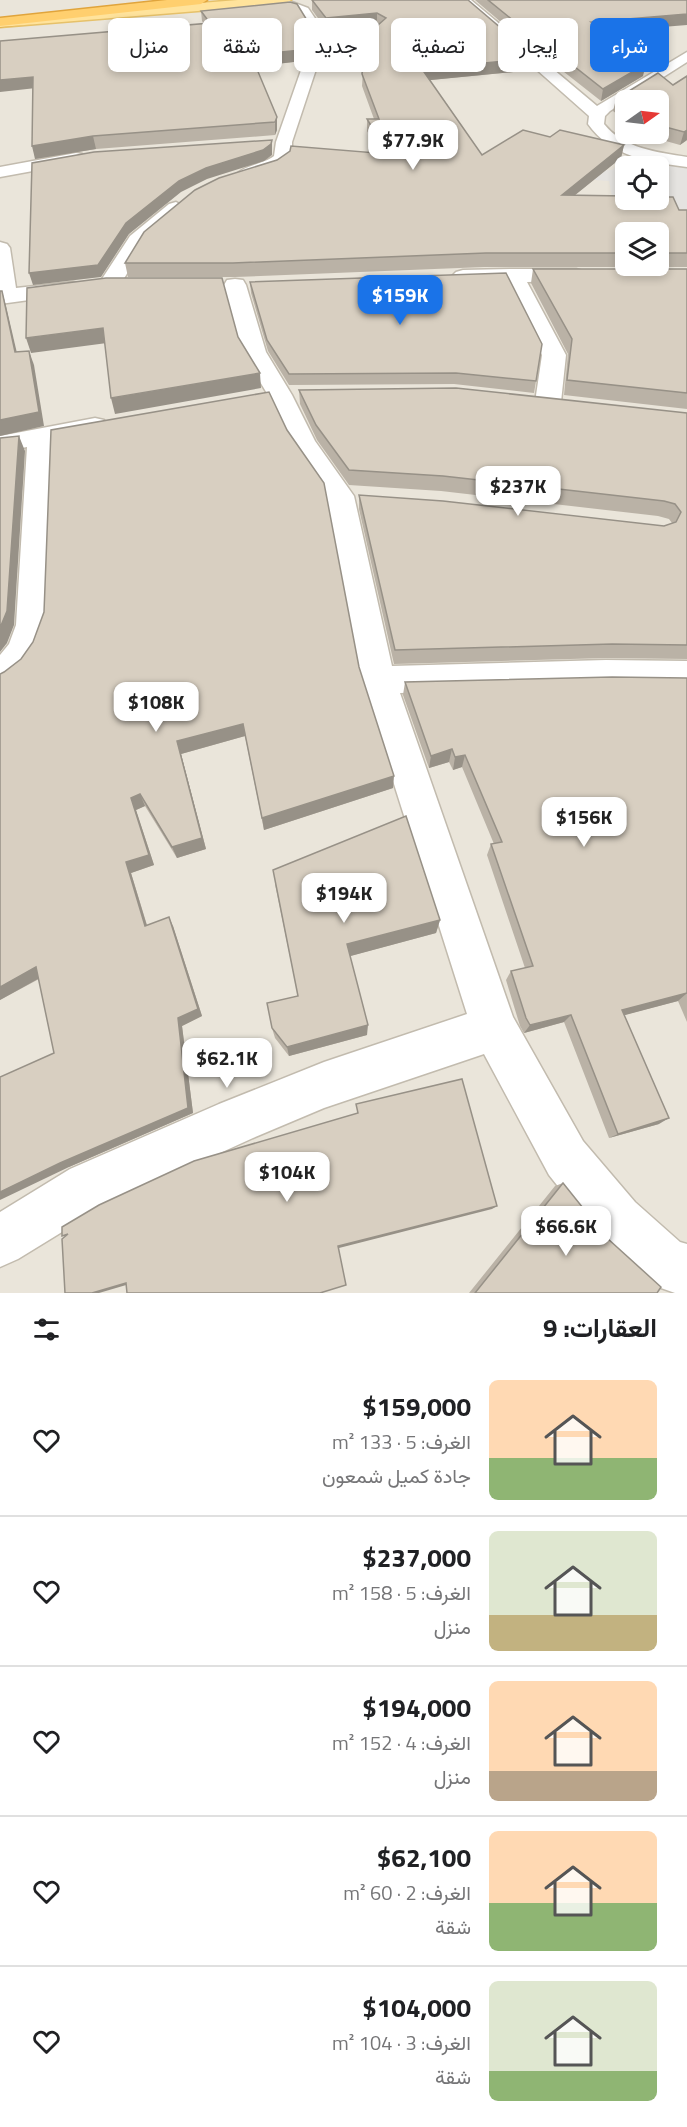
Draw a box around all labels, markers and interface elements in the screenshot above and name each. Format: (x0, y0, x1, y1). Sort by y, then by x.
chip: منزل (108, 18, 190, 72)
chip: شقة (202, 18, 282, 72)
chip: جديد (294, 18, 379, 72)
chip: تصفية (391, 18, 486, 72)
chip: إيجار (498, 18, 578, 72)
chip: شراء (590, 18, 669, 72)
north arrow (615, 90, 669, 144)
map controls (615, 90, 669, 276)
pin: $77.9K (364, 120, 462, 171)
text: $77.9K (382, 124, 444, 155)
button: locate (615, 156, 669, 210)
button: layers (615, 222, 669, 276)
pin: $159K (358, 275, 442, 326)
text: $159K (372, 279, 428, 310)
pin: $237K (476, 466, 560, 517)
text: $237K (490, 470, 546, 501)
pin: $108K (114, 682, 198, 733)
text: $108K (128, 686, 184, 717)
pin: $156K (542, 797, 626, 848)
text: $156K (556, 801, 612, 832)
pin: $194K (302, 873, 386, 924)
text: $194K (316, 877, 372, 908)
pin: $62.1K (178, 1038, 276, 1089)
text: $62.1K (196, 1042, 258, 1073)
pin: $104K (245, 1152, 329, 1203)
text: $104K (259, 1156, 315, 1187)
pin: $66.6K (517, 1206, 615, 1257)
text: $66.6K (535, 1210, 597, 1241)
text: العقارات: 9 (543, 1308, 657, 1347)
icon: filters (30, 1313, 63, 1346)
text: $159,000 (362, 1387, 471, 1426)
icon: home (537, 1404, 609, 1476)
icon: heart (30, 1424, 63, 1457)
text: الغرف: 5 · 133 m² (332, 1426, 471, 1457)
text: جادة كميل شمعون (322, 1460, 471, 1491)
text: $237,000 (362, 1538, 471, 1577)
icon: home (537, 1555, 609, 1627)
icon: heart (30, 1575, 63, 1608)
text: الغرف: 5 · 158 m² (332, 1577, 471, 1608)
text: منزل (434, 1611, 471, 1642)
text: $194,000 (362, 1688, 471, 1727)
icon: home (537, 1705, 609, 1777)
icon: heart (30, 1725, 63, 1758)
text: الغرف: 4 · 152 m² (332, 1727, 471, 1758)
text: منزل (434, 1761, 471, 1792)
text: $62,100 (377, 1838, 471, 1877)
icon: home (537, 1855, 609, 1927)
icon: heart (30, 1875, 63, 1908)
text: الغرف: 2 · 60 m² (343, 1877, 471, 1908)
text: شقة (435, 1911, 471, 1942)
text: $104,000 (362, 1988, 471, 2027)
icon: home (537, 2005, 609, 2077)
icon: heart (30, 2025, 63, 2058)
text: الغرف: 3 · 104 m² (332, 2027, 471, 2058)
text: شقة (435, 2061, 471, 2092)

